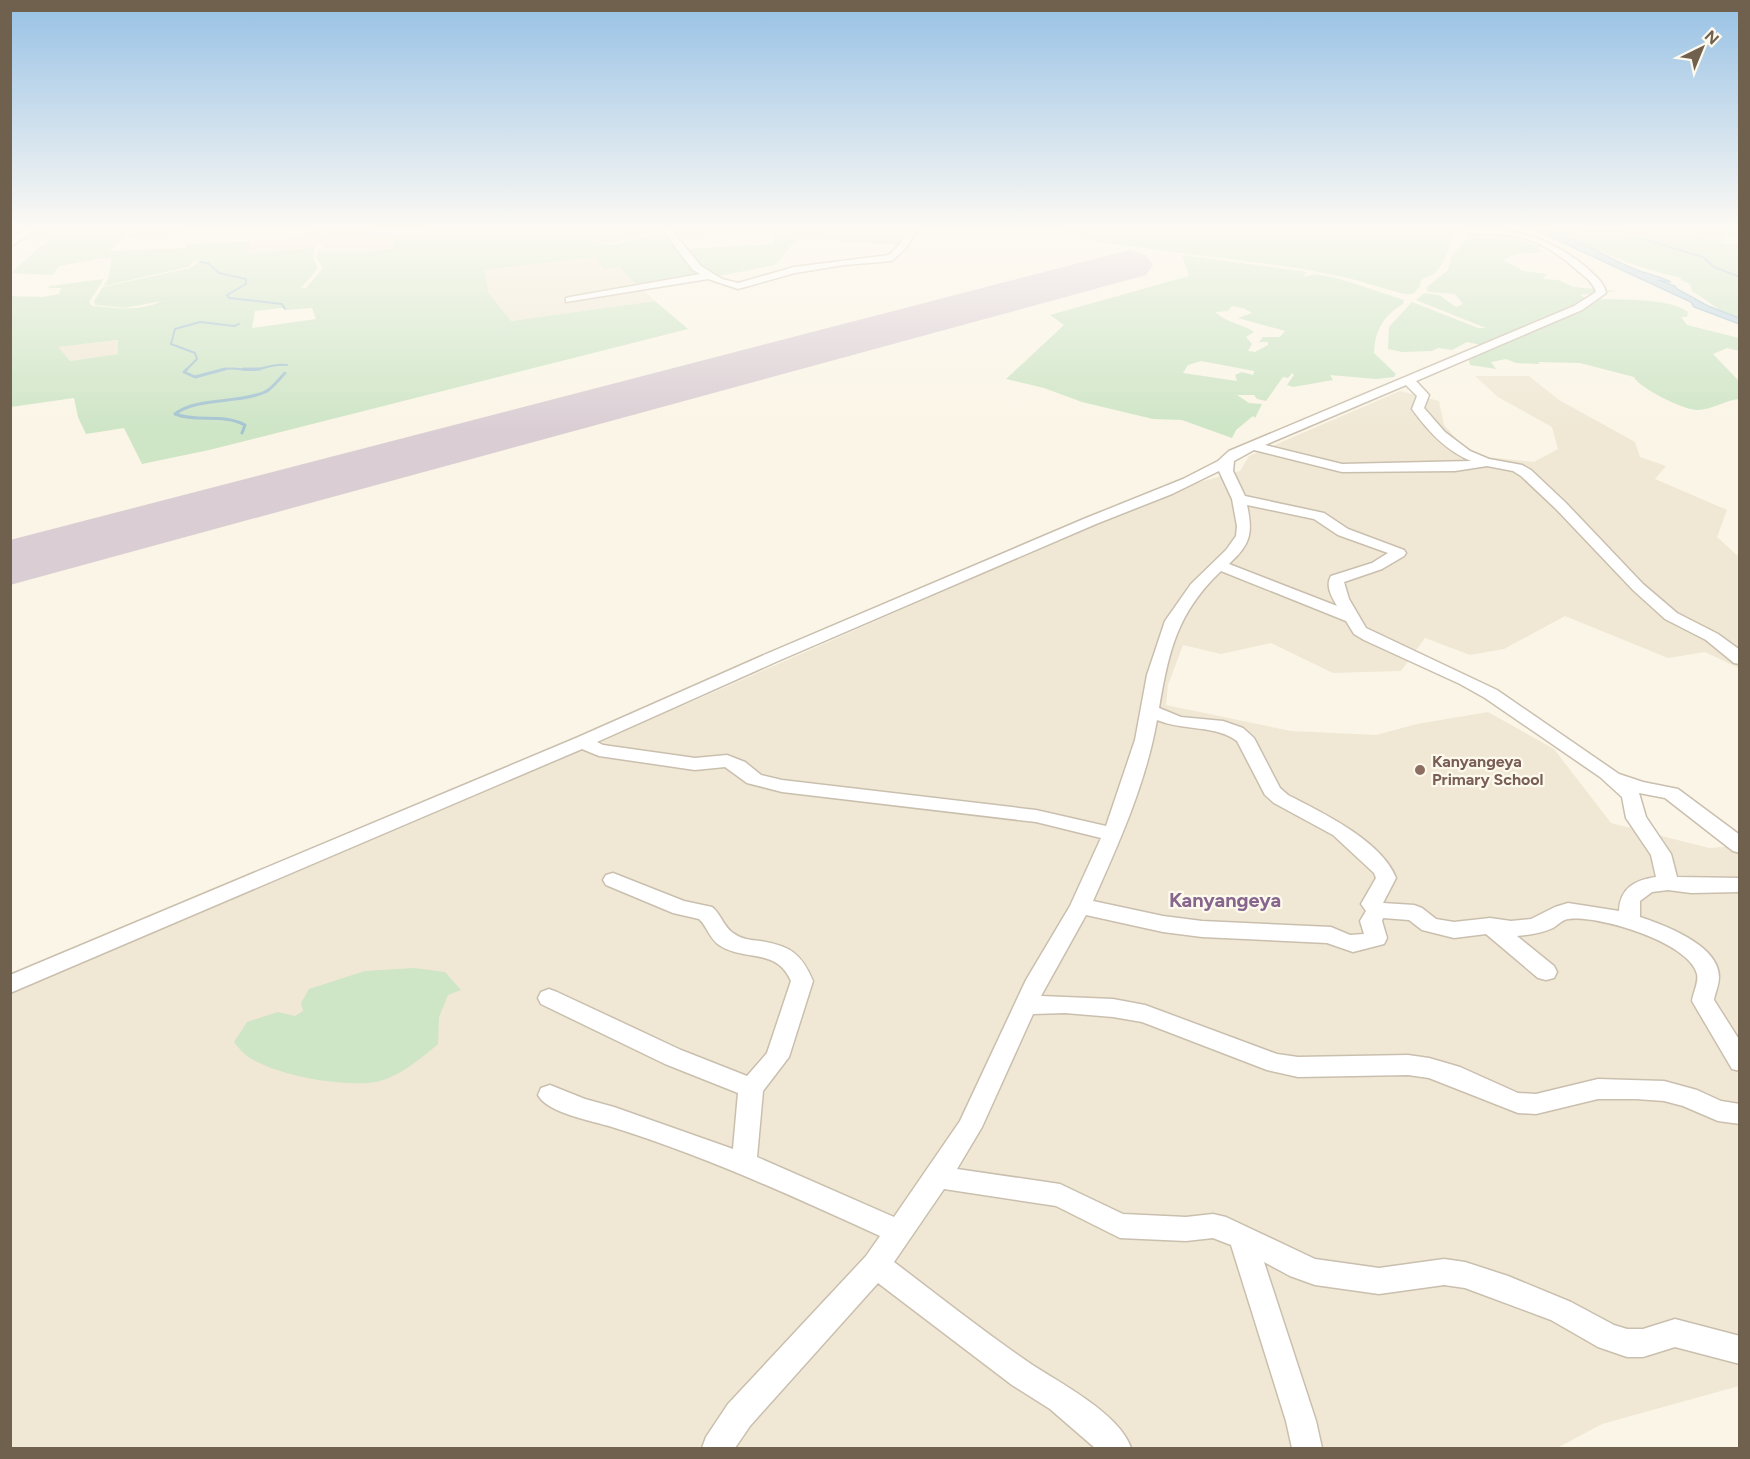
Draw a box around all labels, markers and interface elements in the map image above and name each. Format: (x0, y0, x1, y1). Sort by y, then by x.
north arrow (1672, 18, 1732, 78)
text: N (1701, 26, 1723, 49)
place label: Kanyangeya Primary School (1432, 752, 1544, 789)
marker: Kanyangeya Primary School (1413, 763, 1427, 777)
district label: Kanyangeya (1169, 888, 1281, 912)

